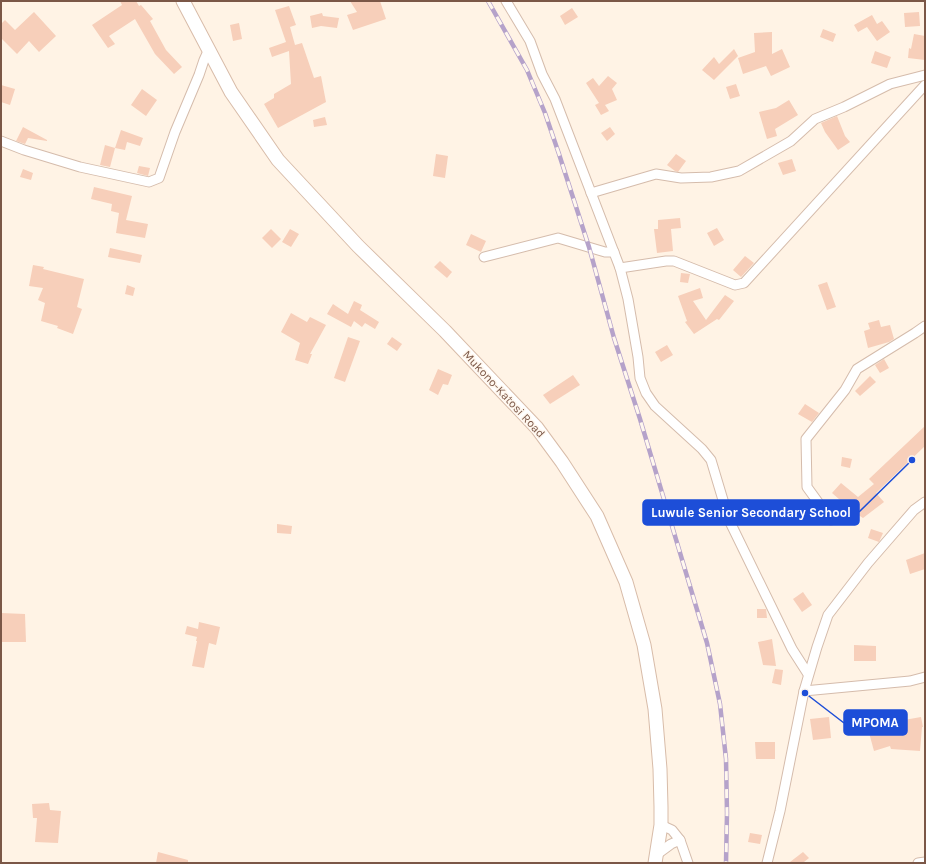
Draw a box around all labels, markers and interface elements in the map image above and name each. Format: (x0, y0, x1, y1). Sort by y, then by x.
street label: Mukono-Katosi Road (460, 348, 548, 440)
callout: Luwule Senior Secondary School (643, 500, 859, 525)
text: Luwule Senior Secondary School (651, 505, 851, 520)
callout: MPOMA (844, 710, 907, 735)
text: MPOMA (851, 715, 899, 730)

